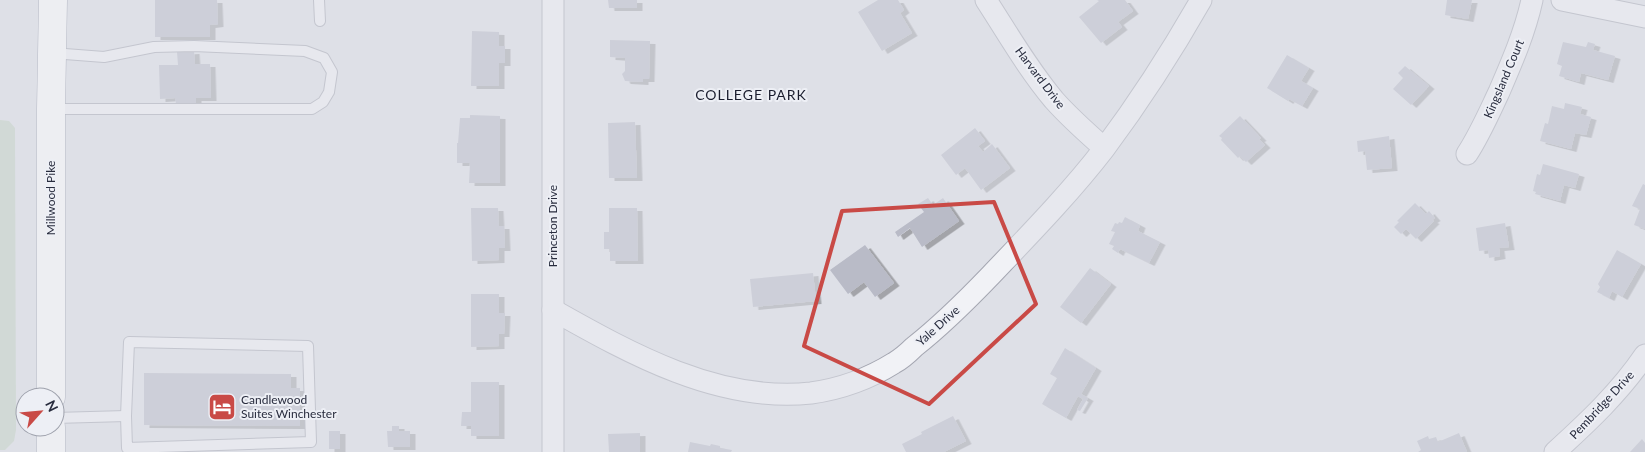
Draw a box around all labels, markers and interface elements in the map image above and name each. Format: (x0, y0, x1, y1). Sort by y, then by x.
street label: Kingsland Court (1480, 36, 1527, 121)
street label: Harvard Drive (1012, 44, 1069, 112)
district label: COLLEGE PARK (695, 86, 807, 103)
street label: Millwood Pike (43, 161, 58, 235)
street label: Princeton Drive (545, 185, 560, 267)
street label: Yale Drive (913, 302, 962, 349)
street label: Pembridge Drive (1566, 367, 1637, 442)
north arrow (15, 387, 65, 437)
hotel icon: Candlewood Suites Winchester (207, 392, 237, 422)
place label: Candlewood Suites Winchester (241, 392, 337, 421)
text: N (42, 397, 62, 415)

